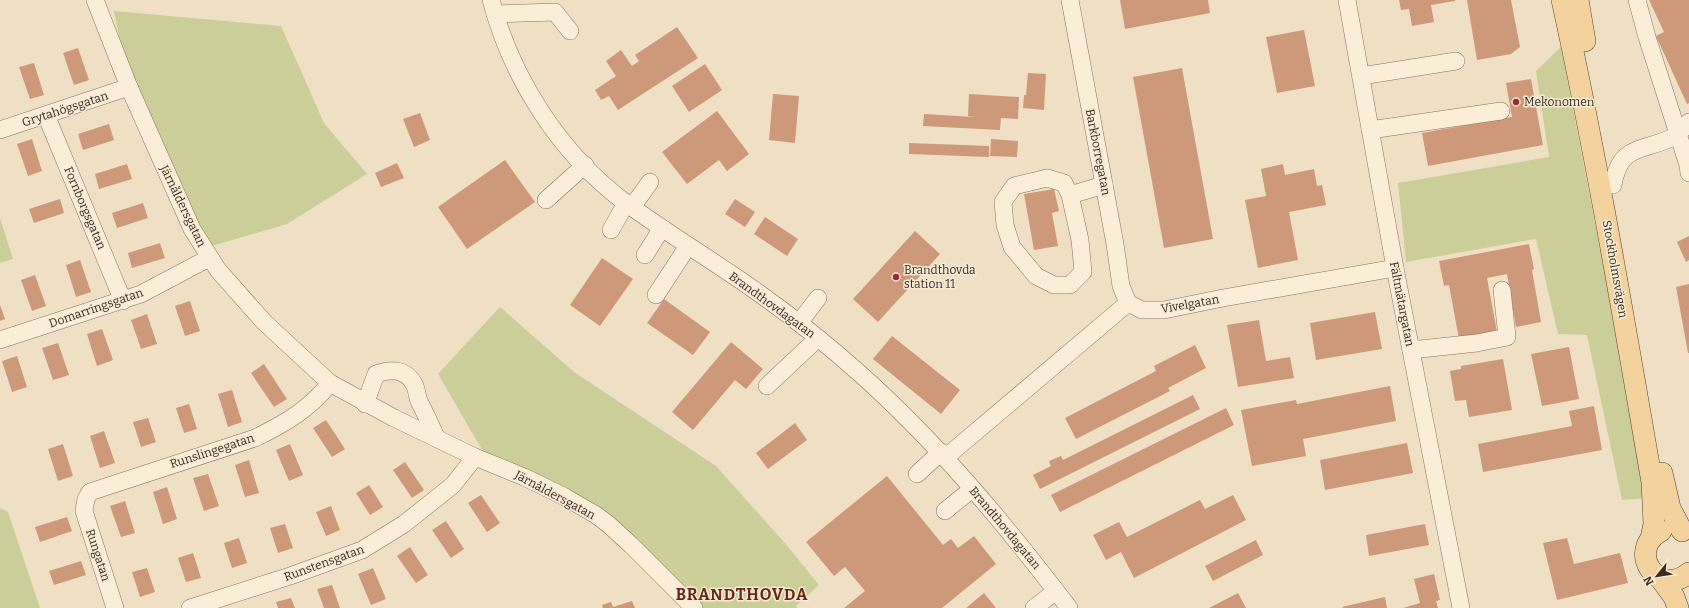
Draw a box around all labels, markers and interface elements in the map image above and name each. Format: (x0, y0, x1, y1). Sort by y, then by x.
street label: Grytahögsgatan (20, 88, 110, 130)
place label: Mekonomen (1524, 95, 1595, 109)
marker: Mekonomen (1511, 97, 1521, 107)
street label: Barkborregatan (1083, 108, 1113, 197)
street label: Järnåldersgatan (157, 162, 209, 249)
street label: Fornborgsgatan (61, 164, 109, 252)
street label: Stockholmsvägen (1600, 219, 1631, 319)
street label: Fältmätargatan (1387, 260, 1417, 348)
place label: Brandthovda station 11 (904, 263, 976, 291)
street label: Brandthovdagatan (726, 269, 818, 341)
marker: Brandthovda station 11 (891, 272, 901, 282)
street label: Domarringsgatan (47, 285, 145, 331)
street label: Vivelgatan (1160, 292, 1221, 316)
street label: Runslingegatan (168, 431, 256, 471)
street label: Järnåldersgatan (511, 467, 598, 522)
street label: Brandthovdagatan (966, 484, 1044, 572)
street label: Rungatan (83, 527, 113, 583)
street label: Runstensgatan (282, 542, 366, 584)
north arrow (1637, 556, 1677, 596)
text: N (1641, 573, 1657, 588)
district label: BRANDTHOVDA (676, 585, 808, 604)

